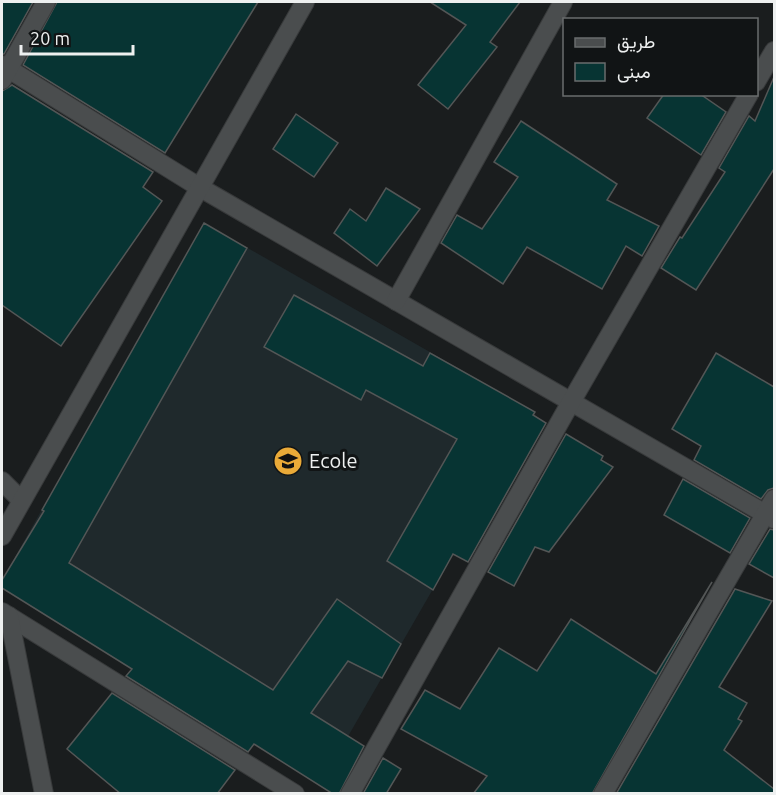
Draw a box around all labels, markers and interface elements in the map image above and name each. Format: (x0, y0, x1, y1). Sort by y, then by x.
scale bar (21, 18, 134, 56)
legend (563, 18, 758, 96)
text: 20 m (30, 28, 70, 48)
text: طريق (617, 31, 655, 53)
text: مبنى (617, 61, 651, 83)
school or university icon: Ecole (272, 445, 304, 477)
place label: Ecole (309, 449, 357, 472)

